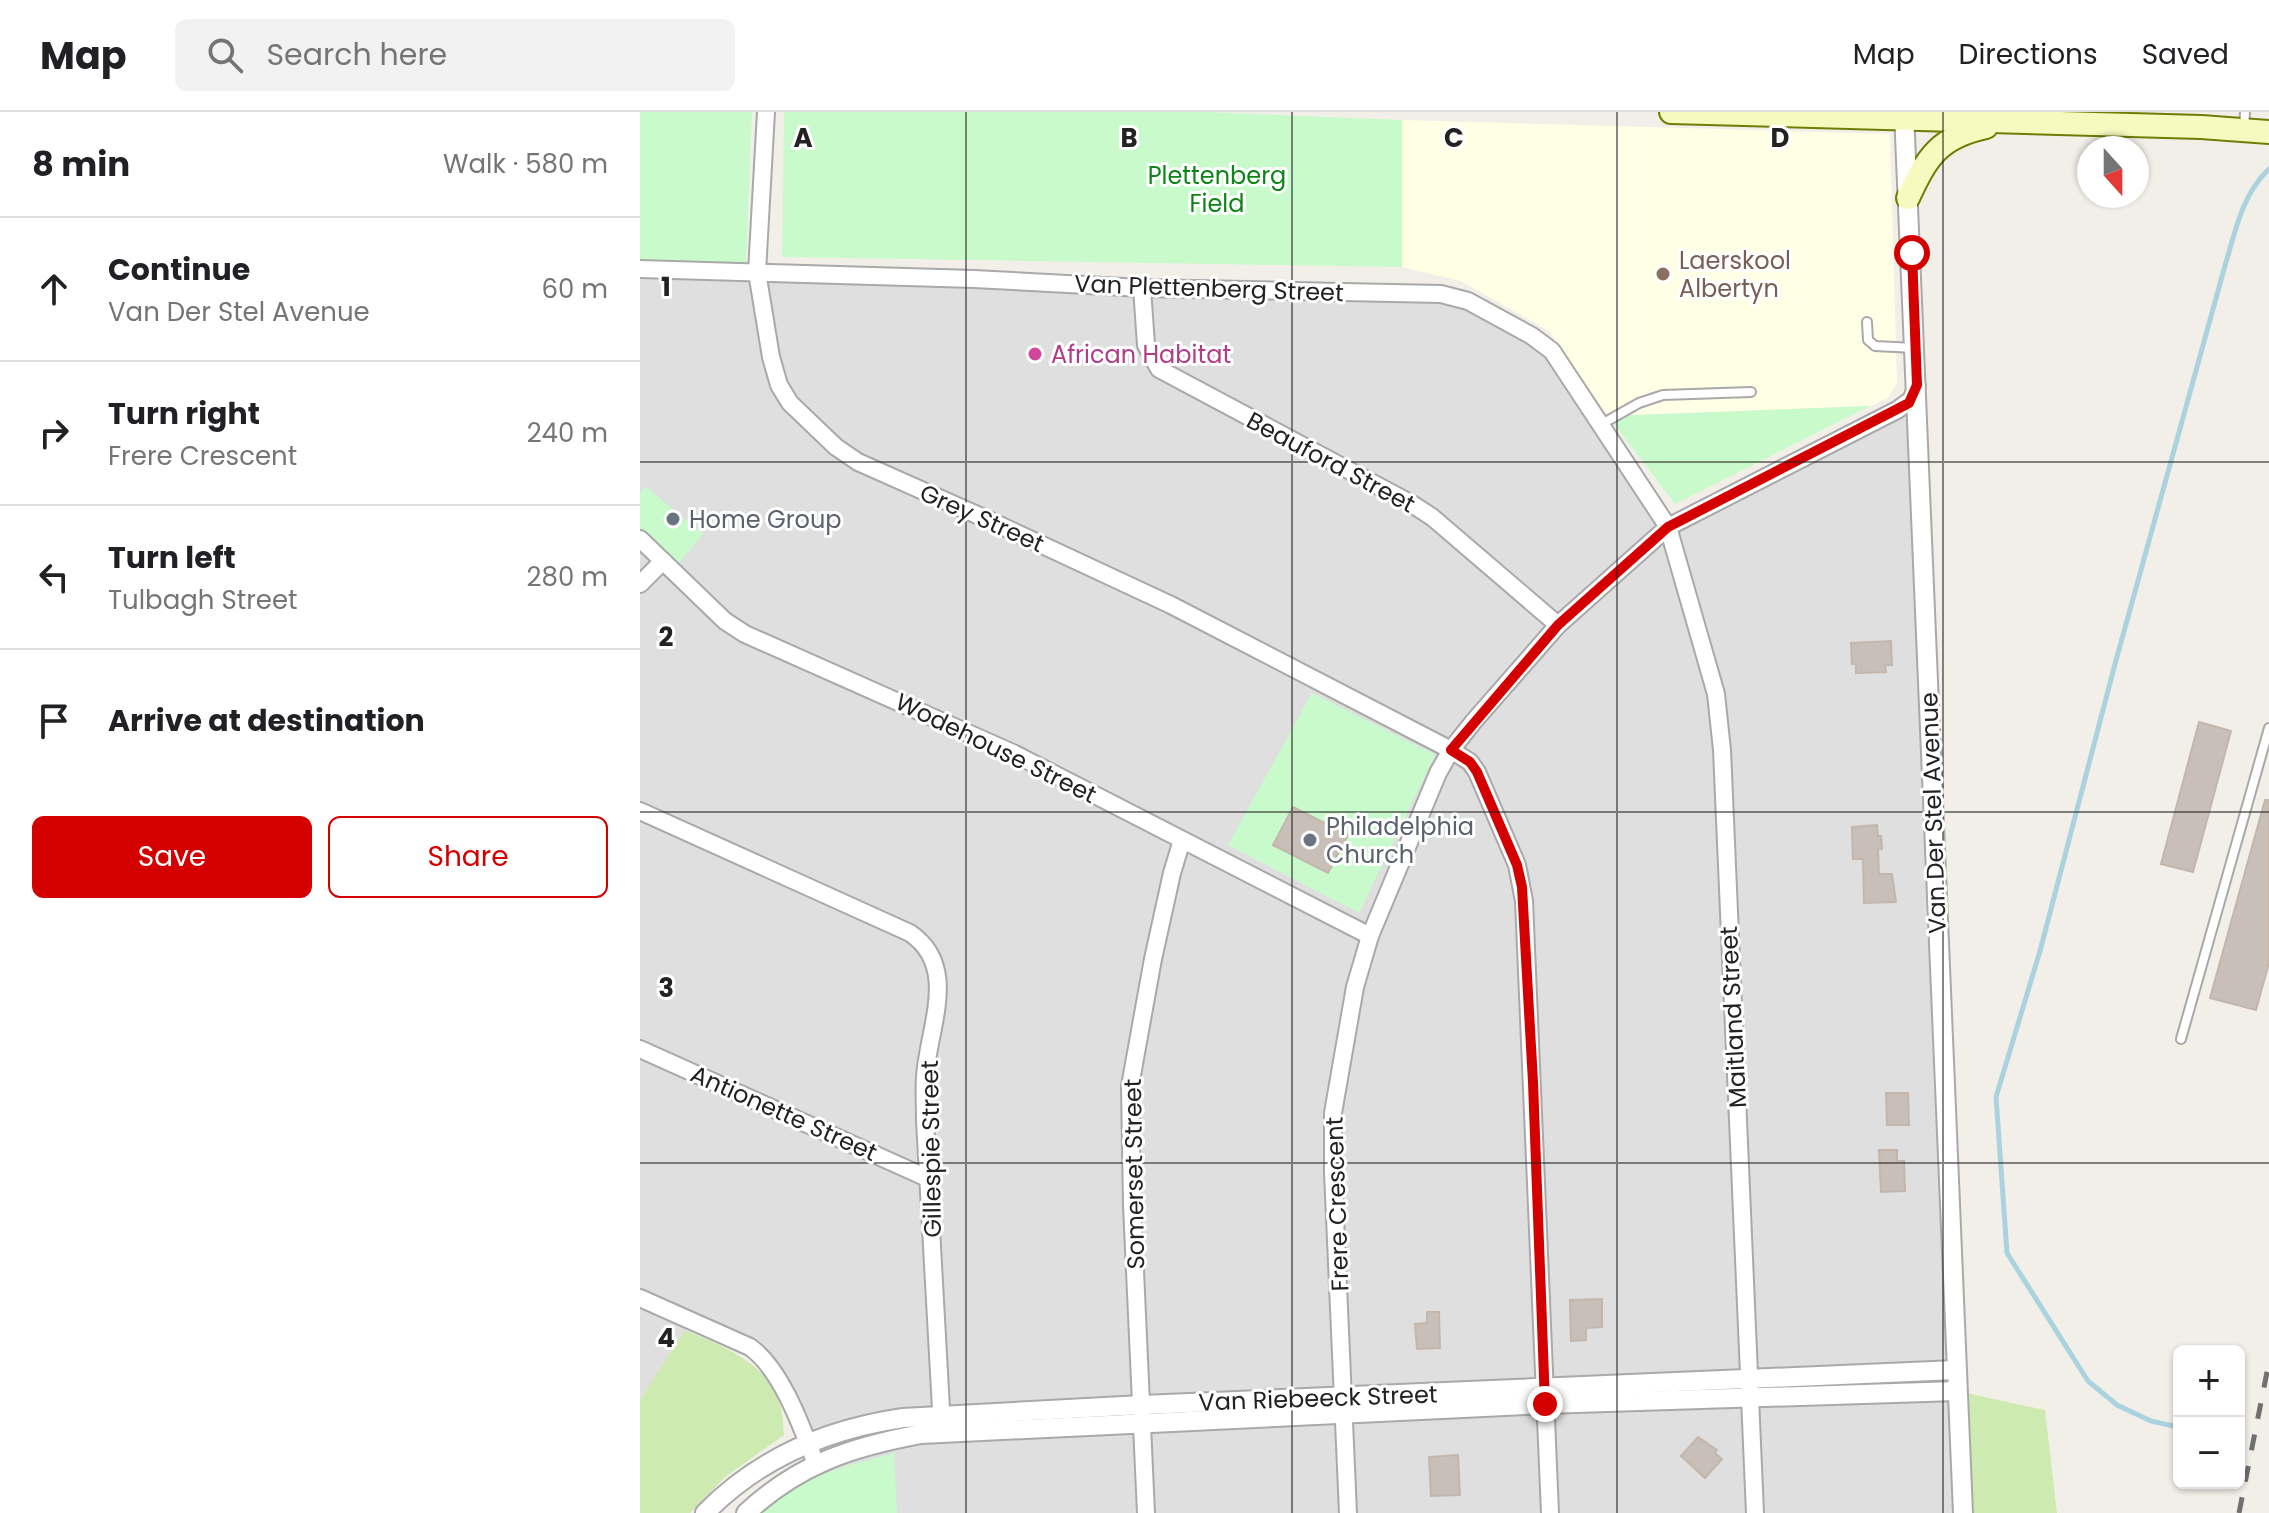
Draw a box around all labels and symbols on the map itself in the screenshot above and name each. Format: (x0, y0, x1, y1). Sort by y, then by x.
text: A (793, 120, 813, 156)
text: B (1120, 120, 1138, 156)
text: C (1444, 120, 1464, 156)
text: D (1771, 120, 1790, 156)
north arrow (2077, 136, 2149, 208)
park label: Plettenberg Field (1148, 159, 1286, 220)
route start (1894, 235, 1930, 271)
place label: Laerskool Albertyn (1679, 244, 1791, 305)
marker: Laerskool Albertyn (1654, 265, 1672, 283)
street label: Van Plettenberg Street (1074, 267, 1344, 309)
text: 1 (661, 269, 671, 305)
place label: African Habitat (1051, 338, 1231, 371)
marker: African Habitat (1026, 345, 1044, 363)
street label: Beauford Street (1241, 404, 1421, 520)
street label: Grey Street (915, 476, 1049, 560)
place label: Home Group (689, 503, 842, 536)
marker: Home Group (664, 510, 682, 528)
text: 2 (659, 619, 674, 655)
street label: Wodehouse Street (890, 685, 1102, 811)
street label: Van Der Stel Avenue (1912, 692, 1954, 934)
place label: Philadelphia Church (1326, 810, 1474, 871)
marker: Philadelphia Church (1301, 831, 1319, 849)
street label: Maitland Street (1712, 925, 1754, 1109)
text: 3 (658, 970, 674, 1006)
street label: Antionette Street (686, 1057, 882, 1169)
street label: Gillespie Street (913, 1060, 949, 1238)
street label: Somerset Street (1116, 1078, 1152, 1270)
street label: Frere Crescent (1317, 1116, 1357, 1292)
text: 4 (657, 1320, 675, 1356)
street label: Van Riebeeck Street (1198, 1377, 1438, 1419)
route end (1527, 1386, 1563, 1422)

